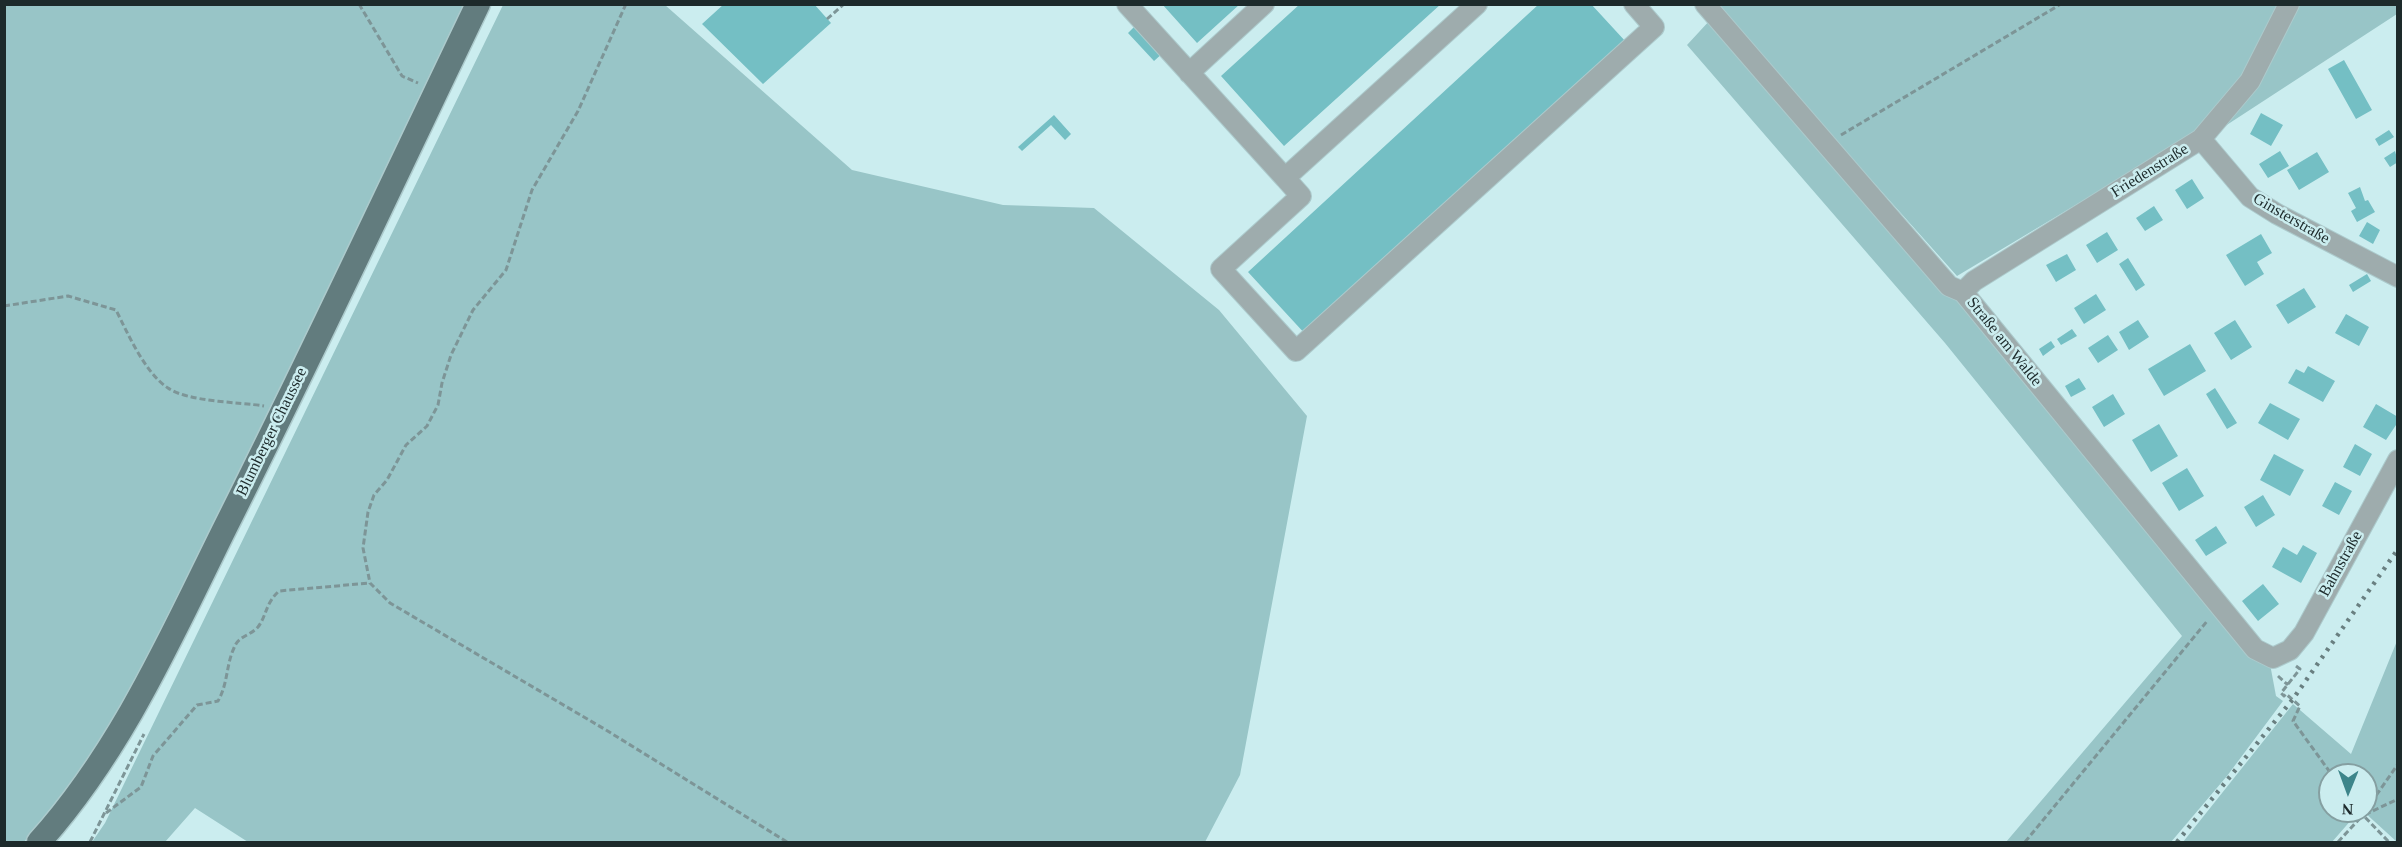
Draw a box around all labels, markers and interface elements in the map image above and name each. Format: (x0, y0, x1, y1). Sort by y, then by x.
street label: Friedenstraße (2108, 140, 2192, 202)
street label: Ginsterstraße (2249, 189, 2333, 249)
street label: Straße am Walde (1962, 294, 2046, 390)
street label: Blumberger Chaussee (233, 365, 311, 499)
street label: Bahnstraße (2315, 528, 2367, 600)
north arrow (2318, 763, 2378, 823)
text: N (2342, 801, 2354, 818)

